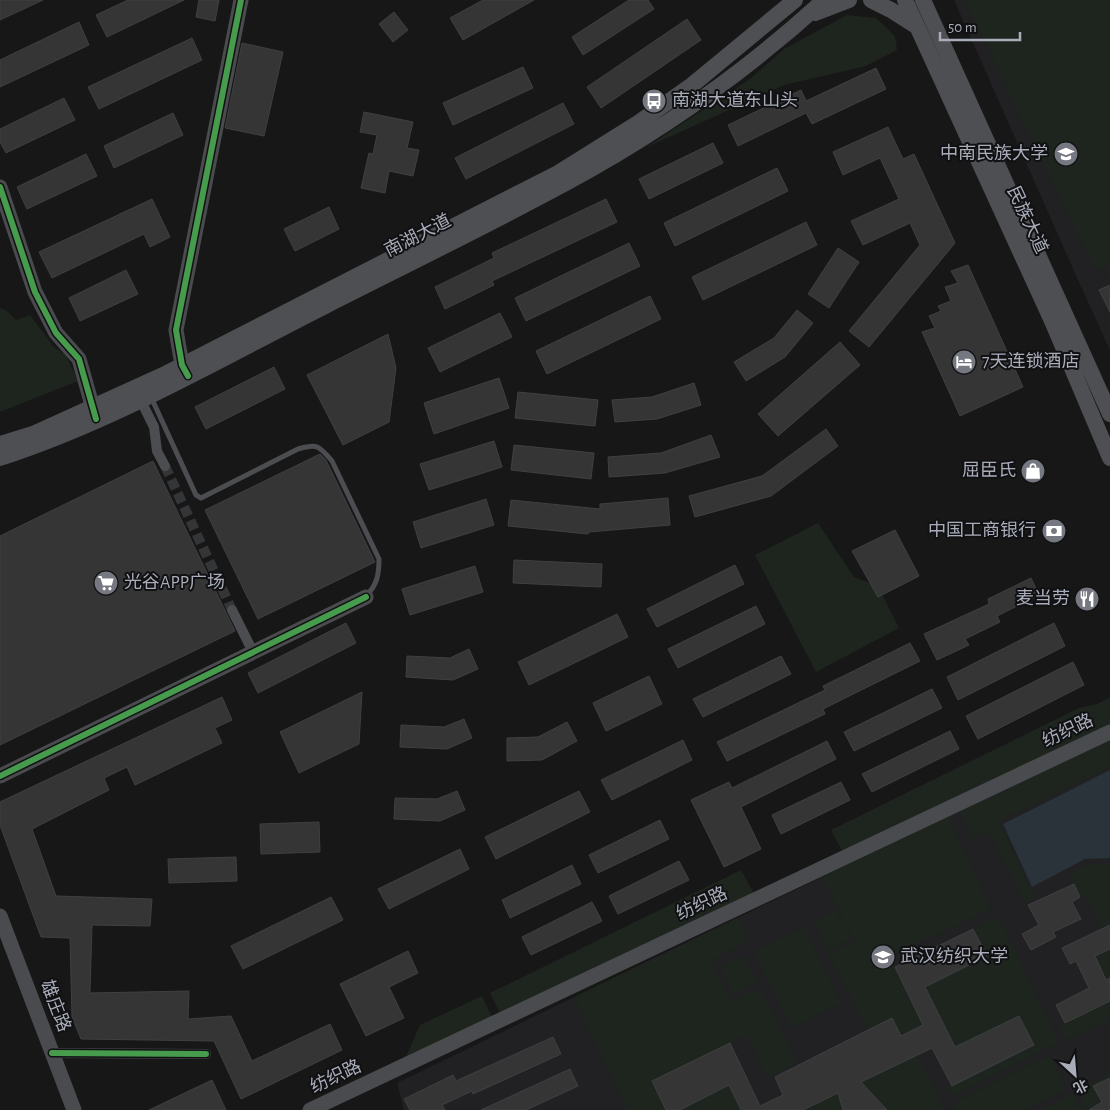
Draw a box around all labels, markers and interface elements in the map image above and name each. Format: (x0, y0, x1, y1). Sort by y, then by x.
scale bar (940, 10, 1020, 42)
text: 50 m (948, 20, 977, 35)
bus stop icon: 南湖大道东山头 (641, 88, 667, 114)
place label: 南湖大道东山头 (672, 90, 798, 110)
school or university icon: 中南民族大学 (1053, 141, 1079, 167)
place label: 中南民族大学 (940, 143, 1048, 163)
street label: 民族大道 (1004, 183, 1052, 256)
street label: 南湖大道 (381, 210, 454, 260)
hotel icon: 7天连锁酒店 (951, 349, 977, 375)
place label: 7天连锁酒店 (982, 351, 1080, 371)
shop icon: 屈臣氏 (1020, 458, 1046, 484)
place label: 屈臣氏 (962, 461, 1016, 480)
bank icon: 中国工商银行 (1041, 518, 1067, 544)
place label: 中国工商银行 (928, 520, 1036, 540)
supermarket icon: 光谷APP广场 (93, 570, 119, 596)
place label: 光谷APP广场 (124, 572, 225, 592)
restaurant icon: 麦当劳 (1074, 586, 1100, 612)
place label: 麦当劳 (1016, 588, 1070, 608)
street label: 纺织路 (1039, 710, 1096, 751)
street label: 纺织路 (673, 883, 730, 924)
school or university icon: 武汉纺织大学 (870, 944, 896, 970)
place label: 武汉纺织大学 (900, 946, 1008, 966)
street label: 雄庄路 (37, 977, 75, 1034)
north arrow (1050, 1050, 1100, 1100)
street label: 纺织路 (307, 1056, 364, 1097)
text: 北 (1071, 1076, 1090, 1096)

